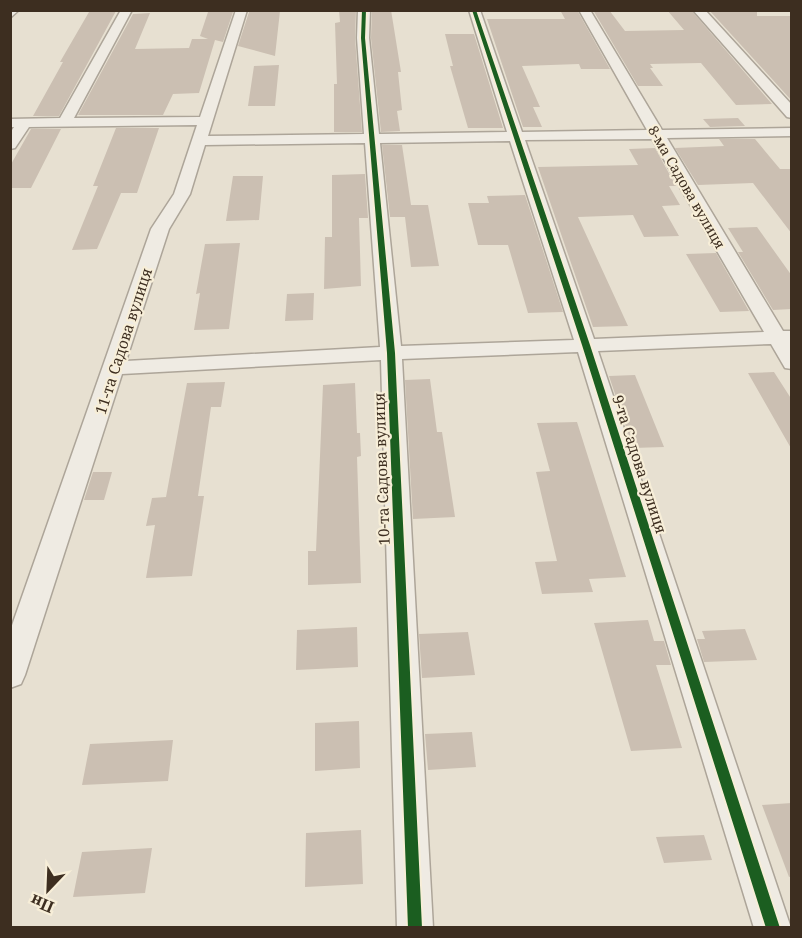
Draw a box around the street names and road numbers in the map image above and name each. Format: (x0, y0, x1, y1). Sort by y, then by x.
street label: 8-ма Садова вулиця (644, 122, 730, 252)
street label: 11-та Садова вулиця (90, 265, 156, 417)
street label: 10-та Садова вулиця (368, 392, 394, 546)
street label: 9-та Садова вулиця (608, 392, 672, 536)

